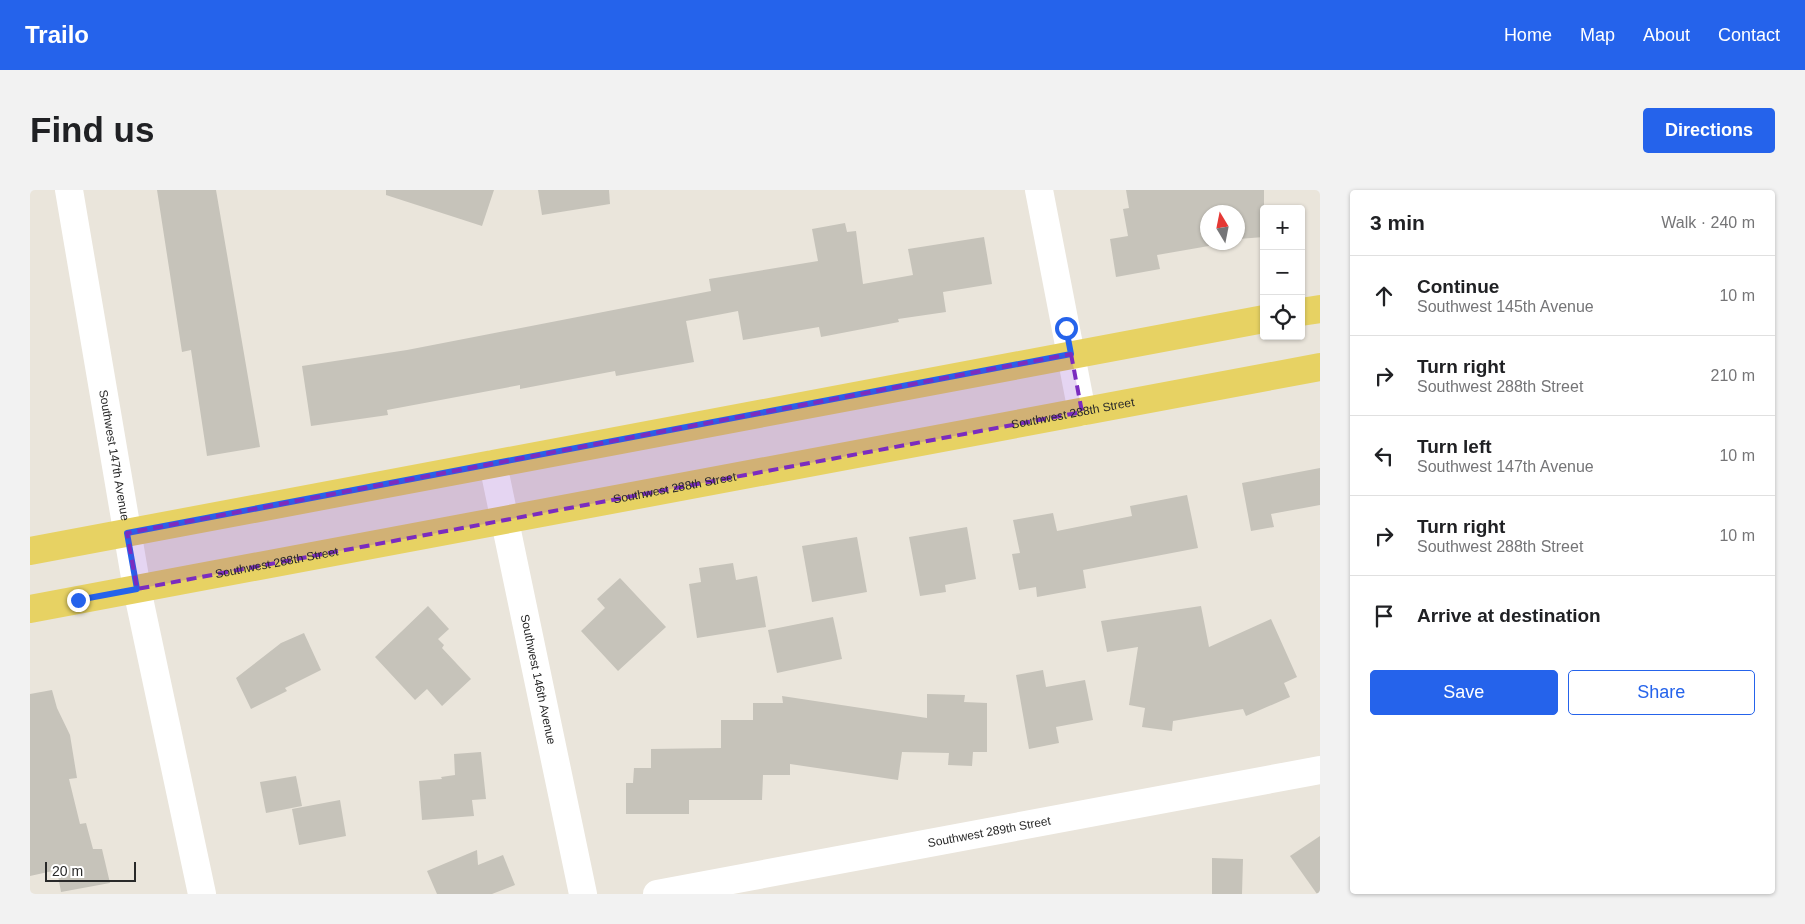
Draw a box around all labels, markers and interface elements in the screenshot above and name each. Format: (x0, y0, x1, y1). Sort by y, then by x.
text: Trailo (25, 21, 89, 48)
text: Home (1504, 25, 1552, 45)
text: Map (1580, 25, 1615, 45)
text: About (1643, 25, 1690, 45)
text: Contact (1718, 25, 1780, 45)
button: Directions (1643, 108, 1775, 153)
text: Find us (30, 110, 154, 149)
north arrow (1200, 205, 1245, 250)
map controls (1260, 205, 1305, 340)
button: + (1260, 205, 1305, 250)
text: 3 min (1370, 211, 1425, 234)
text: Walk · 240 m (1661, 214, 1755, 231)
button: − (1260, 250, 1305, 295)
text: Continue (1417, 276, 1499, 297)
icon: ahead (1370, 282, 1398, 310)
text: 10 m (1719, 287, 1755, 304)
button: locate (1260, 295, 1305, 340)
text: Southwest 145th Avenue (1417, 298, 1594, 315)
route start (1055, 317, 1078, 340)
text: Turn right (1417, 356, 1505, 377)
icon: right (1370, 362, 1398, 390)
text: 210 m (1711, 367, 1755, 384)
text: Southwest 288th Street (1417, 378, 1583, 395)
street label: Southwest 147th Avenue (96, 389, 132, 522)
street label: Southwest 288th Street (1010, 395, 1136, 432)
text: Turn left (1417, 436, 1492, 457)
icon: left (1370, 442, 1398, 470)
text: 10 m (1719, 447, 1755, 464)
text: Southwest 147th Avenue (1417, 458, 1594, 475)
street label: Southwest 288th Street (612, 470, 738, 506)
text: Turn right (1417, 516, 1505, 537)
icon: right (1370, 522, 1398, 550)
text: 10 m (1719, 527, 1755, 544)
text: Southwest 288th Street (1417, 538, 1583, 555)
street label: Southwest 288th Street (214, 544, 340, 581)
route end (67, 589, 90, 612)
icon: arrive (1370, 602, 1398, 630)
text: Arrive at destination (1417, 605, 1601, 626)
street label: Southwest 146th Avenue (518, 613, 559, 746)
button: Save (1370, 670, 1558, 715)
button: Share (1568, 670, 1755, 715)
street label: Southwest 289th Street (927, 813, 1053, 850)
scale bar (45, 859, 136, 882)
text: 20 m (52, 863, 83, 879)

